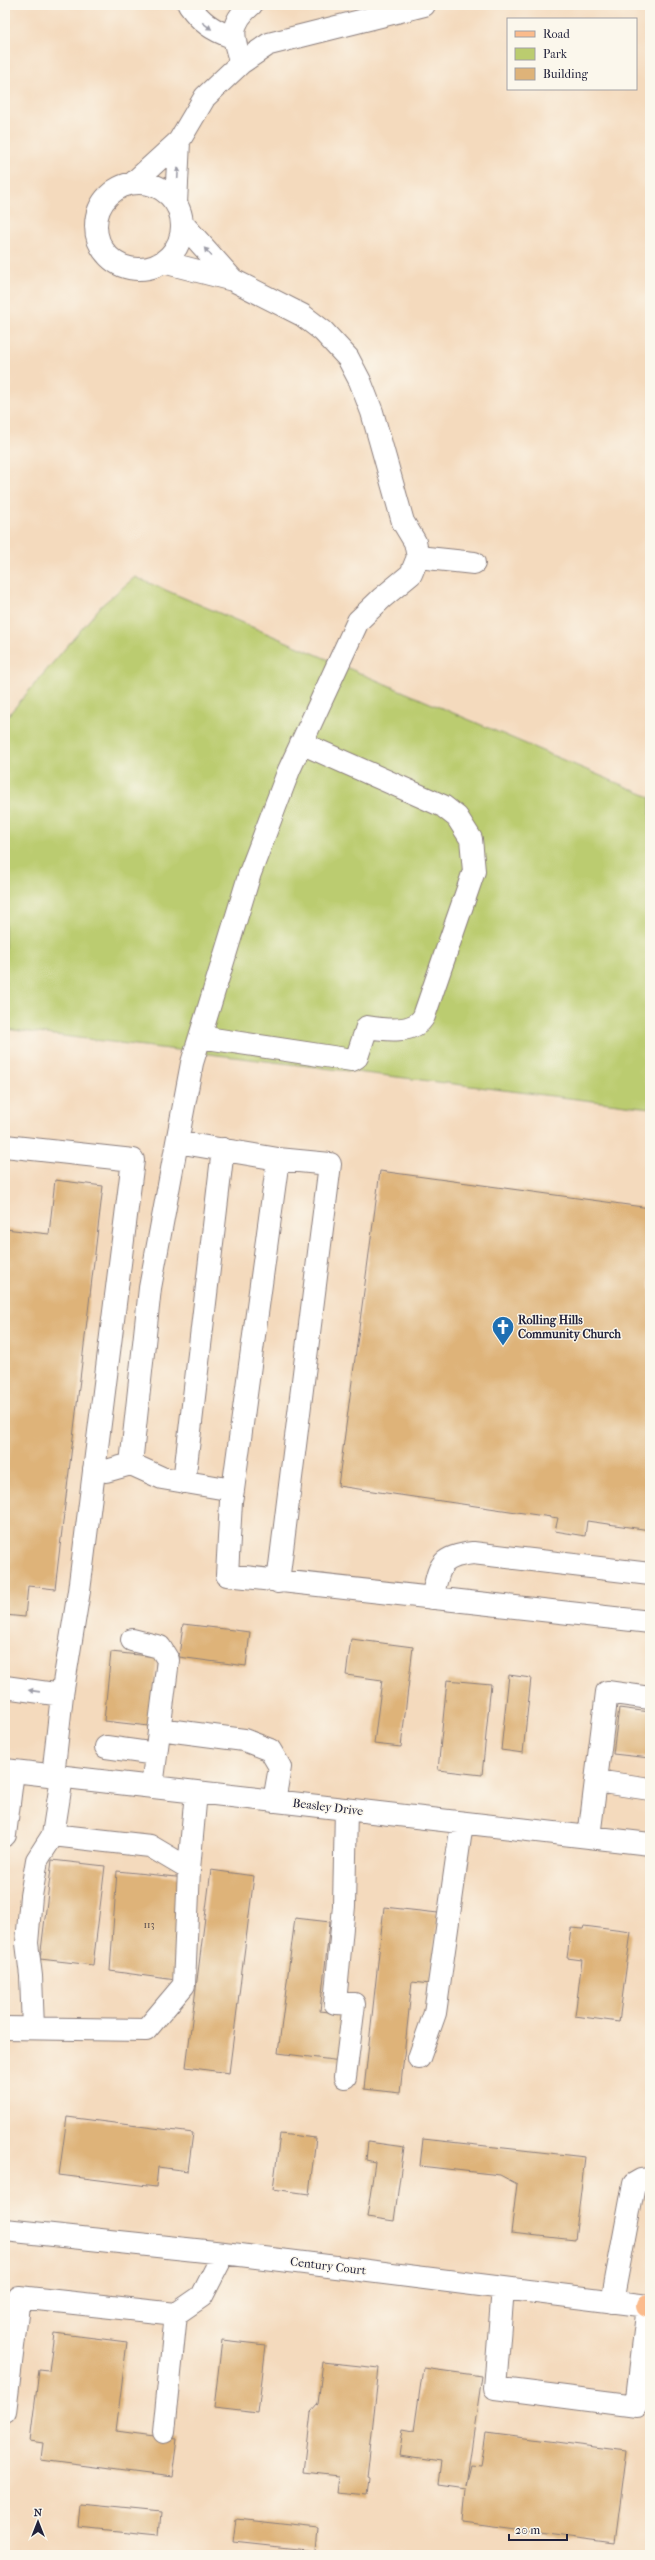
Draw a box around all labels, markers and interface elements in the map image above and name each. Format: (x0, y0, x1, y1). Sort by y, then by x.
legend (507, 18, 637, 90)
one-way arrow (202, 21, 213, 30)
text: Road (543, 27, 570, 41)
text: Park (543, 47, 568, 61)
text: Building (543, 67, 588, 81)
one-way arrow (175, 166, 181, 179)
one-way arrow (203, 247, 213, 257)
place label: Rolling Hills Community Church (518, 1313, 621, 1342)
church icon: Rolling Hills Community Church (490, 1314, 516, 1347)
one-way arrow (27, 1688, 40, 1694)
street label: Beasley Drive (292, 1796, 364, 1818)
house number: 113 (143, 1919, 155, 1931)
street label: Century Court (289, 2254, 367, 2278)
north arrow (18, 2502, 58, 2542)
text: N (34, 2506, 43, 2519)
scale bar (509, 2516, 567, 2542)
text: 20 m (515, 2523, 540, 2537)

